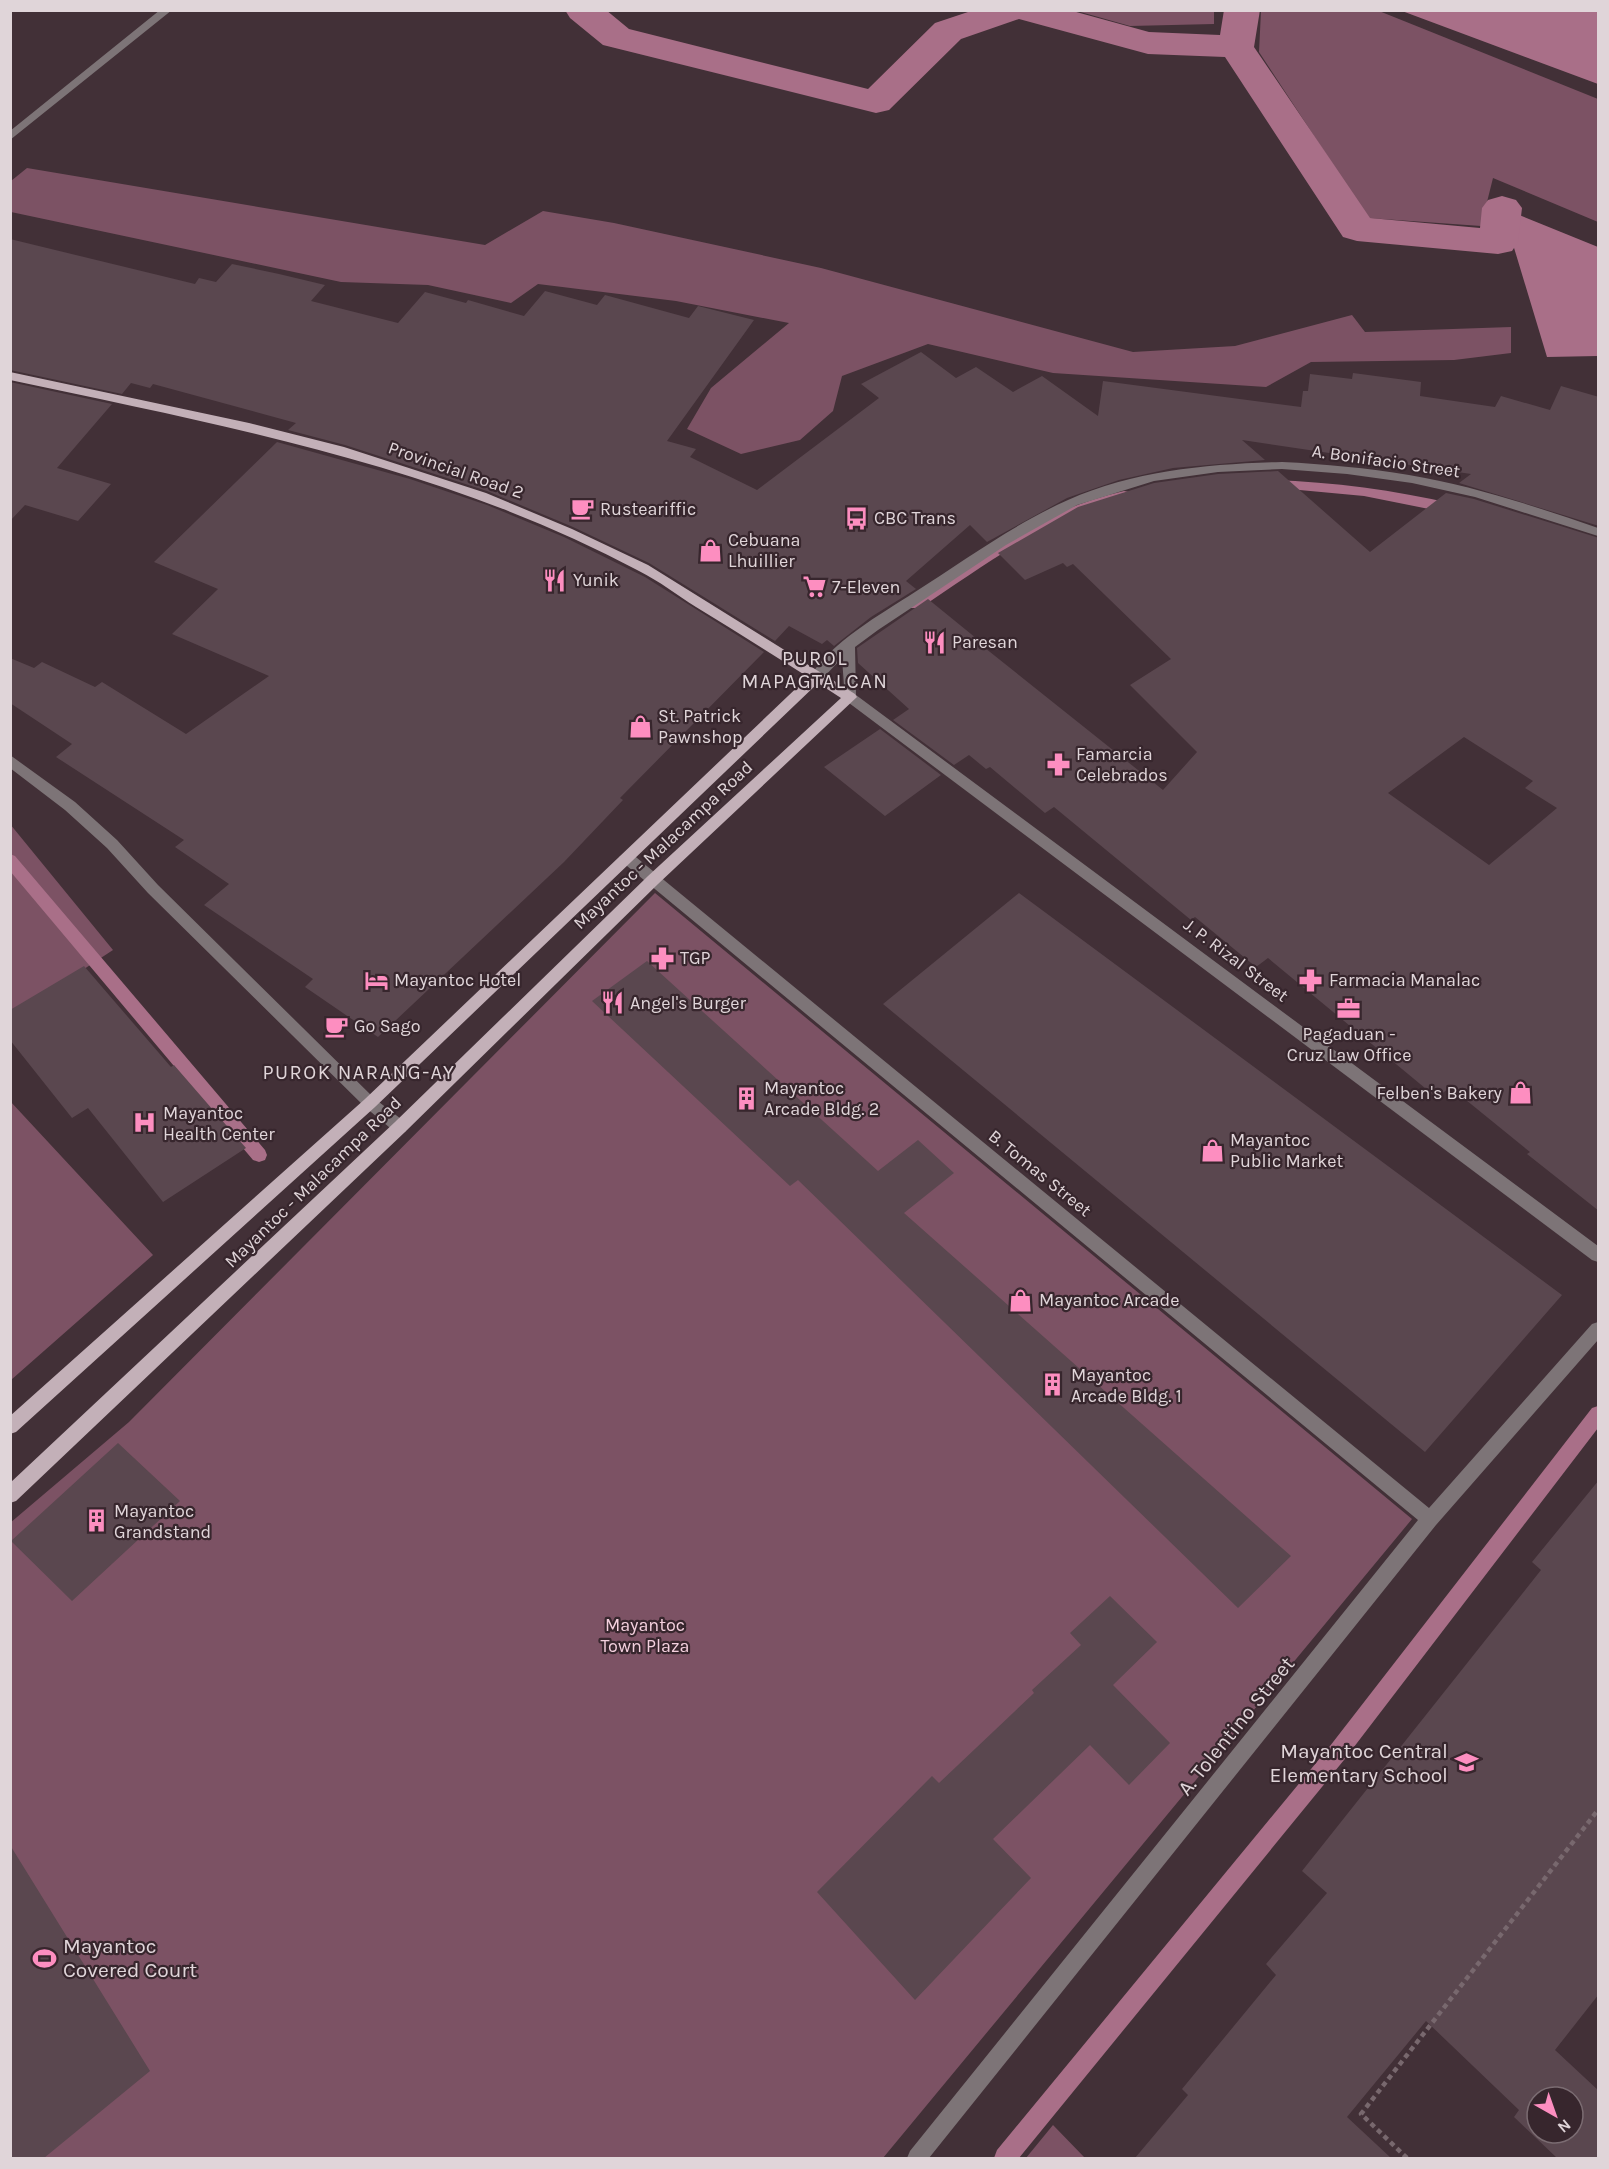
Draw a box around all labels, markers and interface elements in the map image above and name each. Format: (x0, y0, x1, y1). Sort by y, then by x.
street label: Provincial Road 2 (385, 437, 527, 503)
street label: A. Bonifacio Street (1311, 440, 1462, 482)
cafe icon: Rusteariffic (569, 496, 595, 522)
place label: Rusteariffic (600, 498, 696, 520)
bus stop icon: CBC Trans (843, 505, 869, 531)
place label: CBC Trans (874, 507, 956, 529)
place label: Cebuana Lhuillier (728, 529, 801, 572)
shop icon: Cebuana Lhuillier (697, 537, 723, 563)
restaurant icon: Yunik (542, 567, 568, 593)
place label: Yunik (573, 569, 619, 591)
supermarket icon: 7-Eleven (801, 574, 827, 600)
place label: 7-Eleven (832, 576, 900, 598)
restaurant icon: Paresan (921, 629, 947, 655)
place label: Paresan (952, 631, 1018, 653)
district label: PUROL MAPAGTALCAN (741, 647, 889, 693)
place label: St. Patrick Pawnshop (658, 705, 742, 748)
shop icon: St. Patrick Pawnshop (627, 713, 653, 739)
place label: Famarcia Celebrados (1076, 743, 1168, 786)
pharmacy icon: Famarcia Celebrados (1045, 751, 1071, 777)
street label: Mayantoc - Malacampa Road (569, 756, 757, 934)
street label: J. P. Rizal Street (1179, 913, 1293, 1007)
pharmacy icon: TGP (649, 945, 675, 971)
place label: TGP (680, 947, 711, 969)
hotel icon: Mayantoc Hotel (363, 967, 389, 993)
pharmacy icon: Farmacia Manalac (1298, 967, 1324, 993)
place label: Mayantoc Hotel (394, 969, 521, 991)
place label: Farmacia Manalac (1329, 969, 1480, 991)
restaurant icon: Angel's Burger (599, 990, 625, 1016)
place label: Angel's Burger (630, 992, 747, 1014)
office icon: Pagaduan - Cruz Law Office (1336, 995, 1362, 1021)
cafe icon: Go Sago (323, 1013, 349, 1039)
place label: Go Sago (354, 1015, 421, 1037)
place label: Pagaduan - Cruz Law Office (1287, 1023, 1411, 1066)
district label: PUROK NARANG-AY (262, 1061, 456, 1084)
place label: Mayantoc Arcade Bldg. 2 (764, 1077, 879, 1120)
shop icon: Felben's Bakery (1507, 1080, 1533, 1106)
place label: Felben's Bakery (1376, 1082, 1503, 1104)
building icon: Mayantoc Arcade Bldg. 2 (733, 1085, 759, 1111)
street label: Mayantoc - Malacampa Road (220, 1092, 406, 1272)
place label: Mayantoc Health Center (163, 1102, 275, 1145)
hospital icon: Mayantoc Health Center (132, 1110, 158, 1136)
street label: B. Tomas Street (984, 1125, 1096, 1221)
place label: Mayantoc Public Market (1230, 1129, 1344, 1172)
shop icon: Mayantoc Public Market (1199, 1137, 1225, 1163)
shop icon: Mayantoc Arcade (1008, 1287, 1034, 1313)
place label: Mayantoc Arcade (1039, 1289, 1179, 1311)
place label: Mayantoc Arcade Bldg. 1 (1071, 1364, 1182, 1407)
building icon: Mayantoc Arcade Bldg. 1 (1040, 1372, 1066, 1398)
place label: Mayantoc Grandstand (114, 1500, 211, 1543)
building icon: Mayantoc Grandstand (83, 1508, 109, 1534)
park label: Mayantoc Town Plaza (601, 1614, 689, 1657)
street label: A. Tolentino Street (1173, 1652, 1299, 1800)
place label: Mayantoc Central Elementary School (1270, 1739, 1448, 1787)
school or university icon: Mayantoc Central Elementary School (1453, 1750, 1479, 1776)
place label: Mayantoc Covered Court (63, 1934, 197, 1982)
sports icon: Mayantoc Covered Court (32, 1945, 58, 1971)
north arrow (1525, 2085, 1585, 2145)
text: N (1554, 2115, 1575, 2137)

